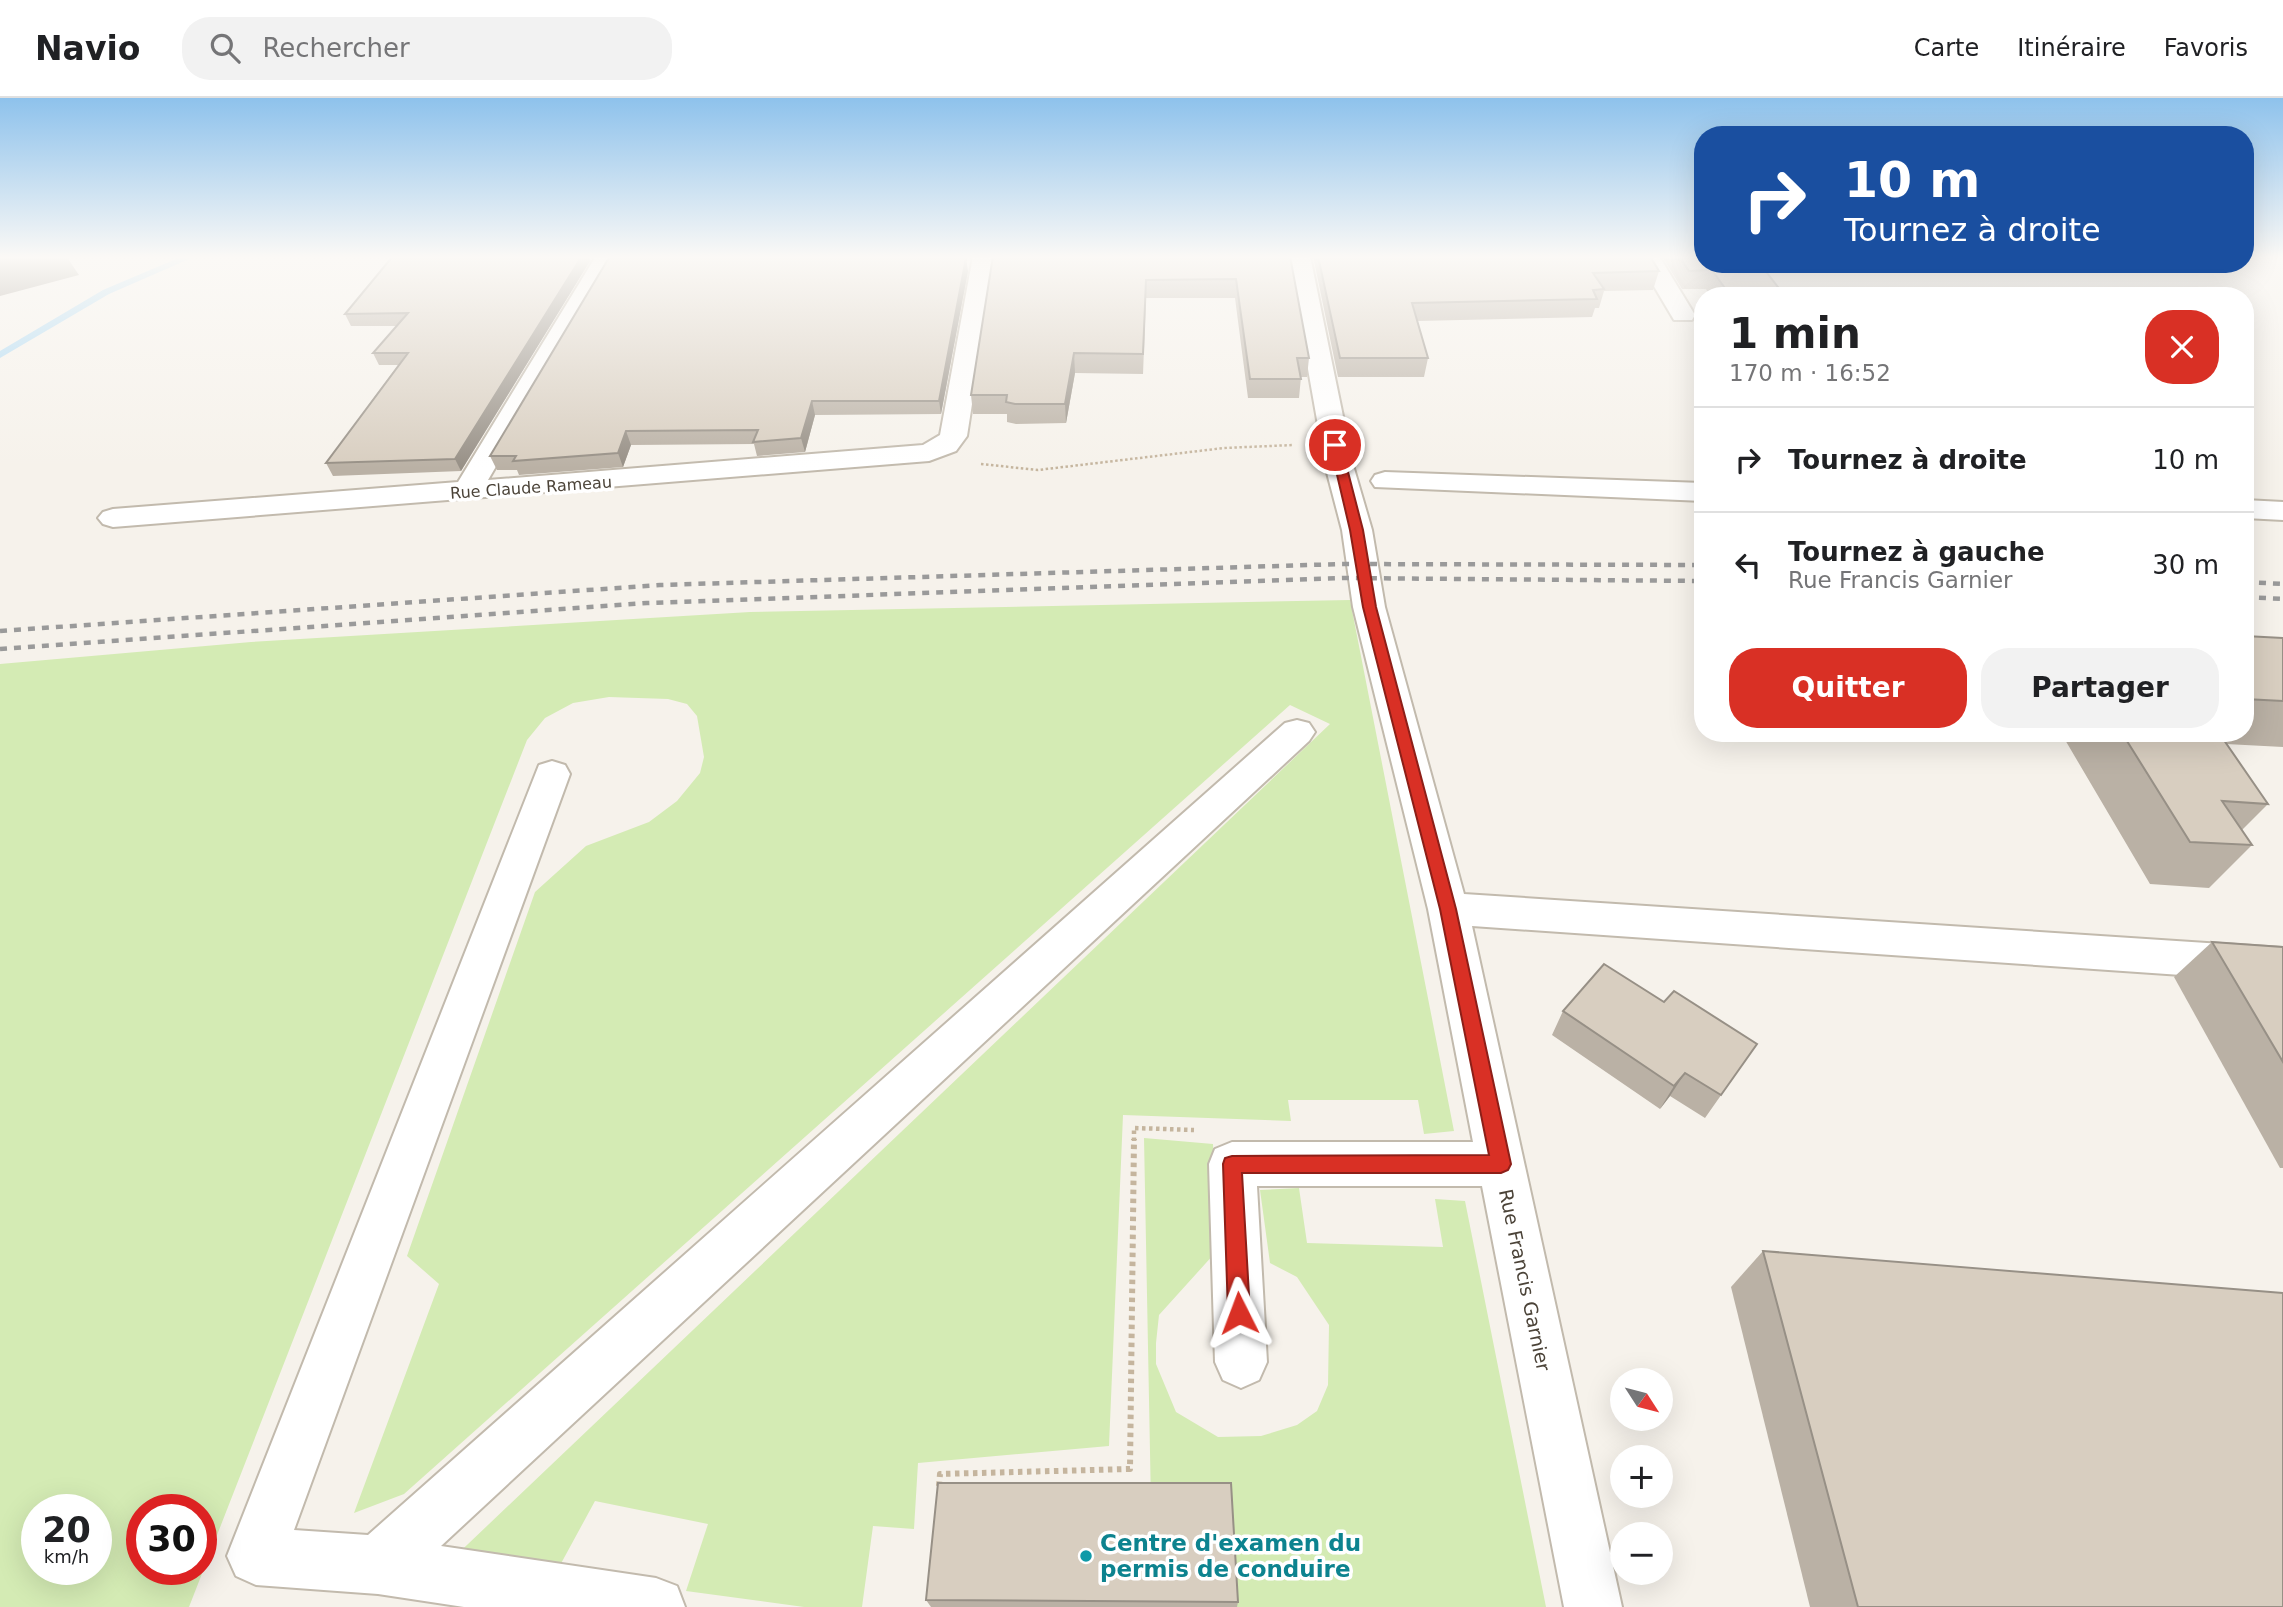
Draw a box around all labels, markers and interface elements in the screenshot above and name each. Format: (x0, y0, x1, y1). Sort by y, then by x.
search box (182, 17, 672, 80)
text: Navio (35, 29, 140, 68)
icon: search (206, 29, 244, 67)
text: Rechercher (262, 33, 410, 63)
text: Carte (1914, 34, 1979, 62)
text: Itinéraire (2017, 34, 2126, 62)
text: Favoris (2164, 34, 2248, 62)
text: 10 m (1844, 152, 1980, 209)
icon: right (1729, 154, 1820, 245)
text: Tournez à droite (1844, 211, 2101, 249)
text: 1 min (1729, 309, 1861, 358)
button: close (2145, 310, 2219, 384)
text: 170 m · 16:52 (1729, 360, 1891, 386)
pin (1305, 415, 1365, 475)
icon: arrive (1316, 426, 1354, 464)
icon: right (1729, 441, 1767, 479)
text: Tournez à droite (1788, 445, 2027, 475)
text: 10 m (2152, 445, 2219, 475)
street label: Rue Claude Rameau (450, 472, 613, 503)
text: Tournez à gauche (1788, 537, 2045, 567)
icon: left (1729, 546, 1767, 584)
text: 30 m (2152, 550, 2219, 580)
text: Rue Francis Garnier (1788, 567, 2013, 593)
button: Quitter (1729, 648, 1967, 728)
button: Partager (1981, 648, 2219, 728)
street label: Rue Francis Garnier (1495, 1187, 1555, 1373)
position arrow (1202, 1276, 1276, 1350)
north arrow (1610, 1368, 1673, 1432)
map controls (1610, 1368, 1673, 1585)
button: + (1610, 1445, 1673, 1508)
speed limit sign: 30 (126, 1494, 217, 1585)
text: 20 (42, 1510, 91, 1550)
button: − (1610, 1522, 1673, 1585)
place label: Centre d'examen du permis de conduire (1100, 1530, 1361, 1582)
text: km/h (44, 1546, 89, 1567)
marker: Centre d'examen du permis de conduire (1078, 1548, 1094, 1564)

